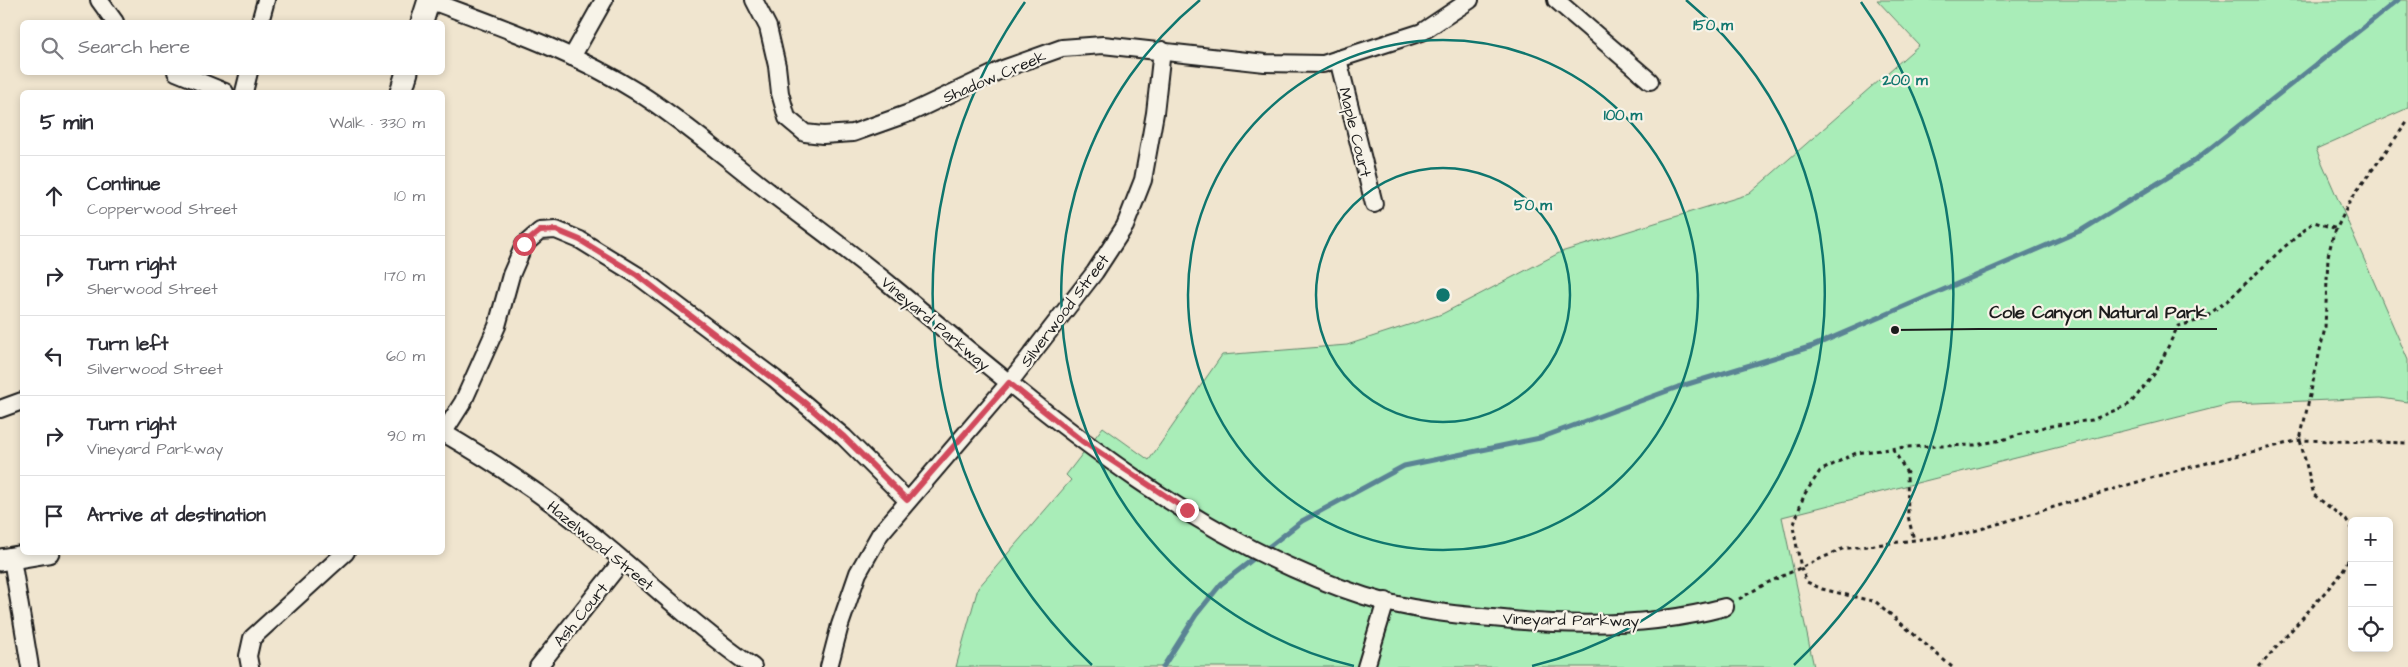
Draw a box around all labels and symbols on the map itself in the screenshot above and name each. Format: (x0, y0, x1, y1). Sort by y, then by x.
text: 150 m (1693, 15, 1733, 36)
street label: Shadow Creek (939, 45, 1050, 109)
text: 200 m (1881, 70, 1928, 91)
street label: Maple Court (1333, 85, 1377, 180)
text: 100 m (1604, 105, 1643, 126)
text: 50 m (1514, 195, 1552, 216)
route start (513, 233, 536, 256)
street label: Silverwood Street (1015, 249, 1115, 371)
street label: Vineyard Parkway (875, 272, 995, 377)
centre of rings (1434, 286, 1452, 304)
callout: Cole Canyon Natural Park (1979, 296, 2217, 329)
text: Cole Canyon Natural Park (1989, 300, 2208, 326)
street label: Hazelwood Street (542, 496, 659, 596)
route end (1176, 499, 1199, 522)
street label: Ash Court (548, 578, 614, 651)
street label: Vineyard Parkway (1503, 608, 1640, 633)

